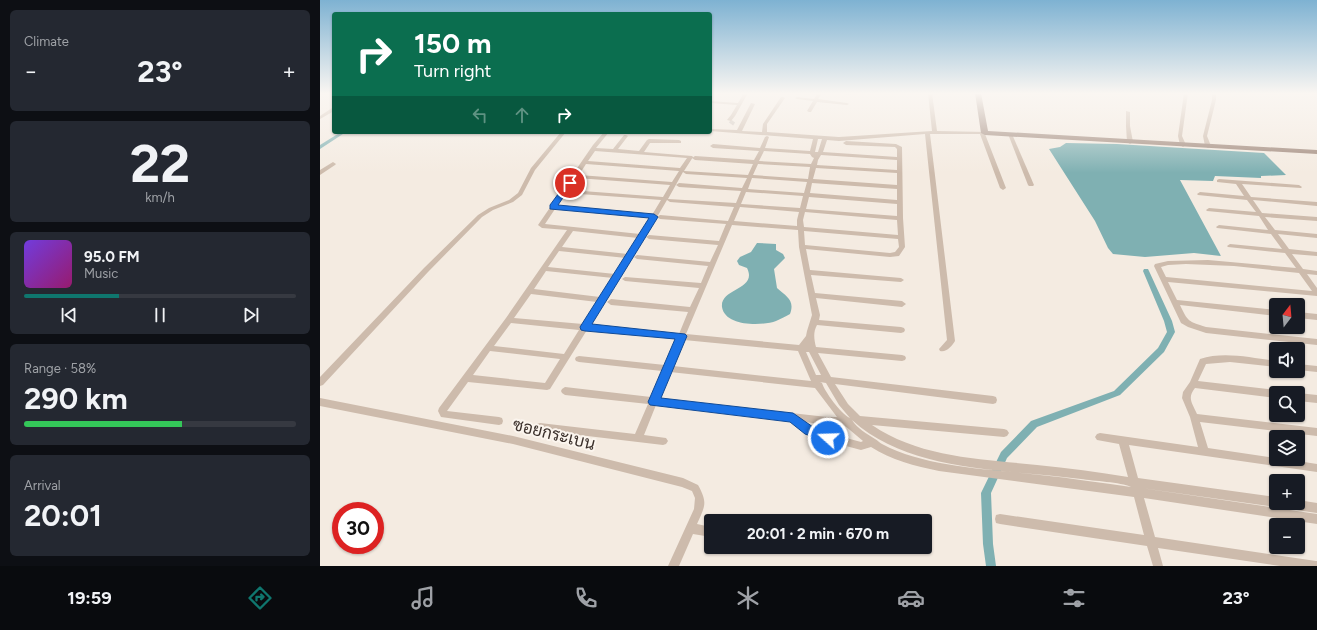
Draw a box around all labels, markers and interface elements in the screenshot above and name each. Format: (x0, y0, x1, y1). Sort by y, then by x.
text: 150 m (414, 26, 491, 60)
icon: right (348, 28, 400, 80)
text: Climate (24, 34, 69, 49)
text: 23° (137, 53, 183, 90)
text: − (24, 58, 38, 85)
text: + (282, 58, 296, 85)
text: Turn right (414, 60, 491, 82)
icon: left (469, 104, 491, 126)
icon: ahead (511, 104, 533, 126)
icon: right (553, 104, 575, 126)
text: 22 (130, 133, 190, 195)
pin (553, 166, 587, 200)
icon: arrive (559, 172, 581, 194)
text: km/h (145, 190, 175, 205)
text: 95.0 FM (84, 248, 140, 266)
text: Music (84, 266, 118, 281)
north arrow (1269, 298, 1305, 334)
map controls (1269, 298, 1305, 554)
icon: previous (58, 304, 80, 326)
icon: pause (149, 304, 171, 326)
icon: next (240, 304, 262, 326)
button: sound (1269, 342, 1305, 378)
text: Range · 58% (24, 361, 96, 376)
text: 290 km (24, 380, 128, 417)
button: search (1269, 386, 1305, 422)
street label: ซอยกระเบน (511, 414, 597, 454)
position arrow (807, 417, 849, 459)
button: layers (1269, 430, 1305, 466)
button: + (1269, 474, 1305, 510)
text: Arrival (24, 478, 61, 493)
text: 20:01 (24, 497, 102, 534)
speed limit sign: 30 (332, 502, 384, 554)
button: − (1269, 518, 1305, 554)
text: 20:01 · 2 min · 670 m (747, 525, 889, 543)
icon: directions (246, 584, 274, 612)
icon: music (409, 584, 437, 612)
icon: phone (572, 584, 600, 612)
icon: climate (734, 584, 762, 612)
icon: car (897, 584, 925, 612)
icon: filters (1060, 584, 1088, 612)
text: 19:59 (67, 587, 112, 609)
text: 23° (1222, 587, 1250, 609)

